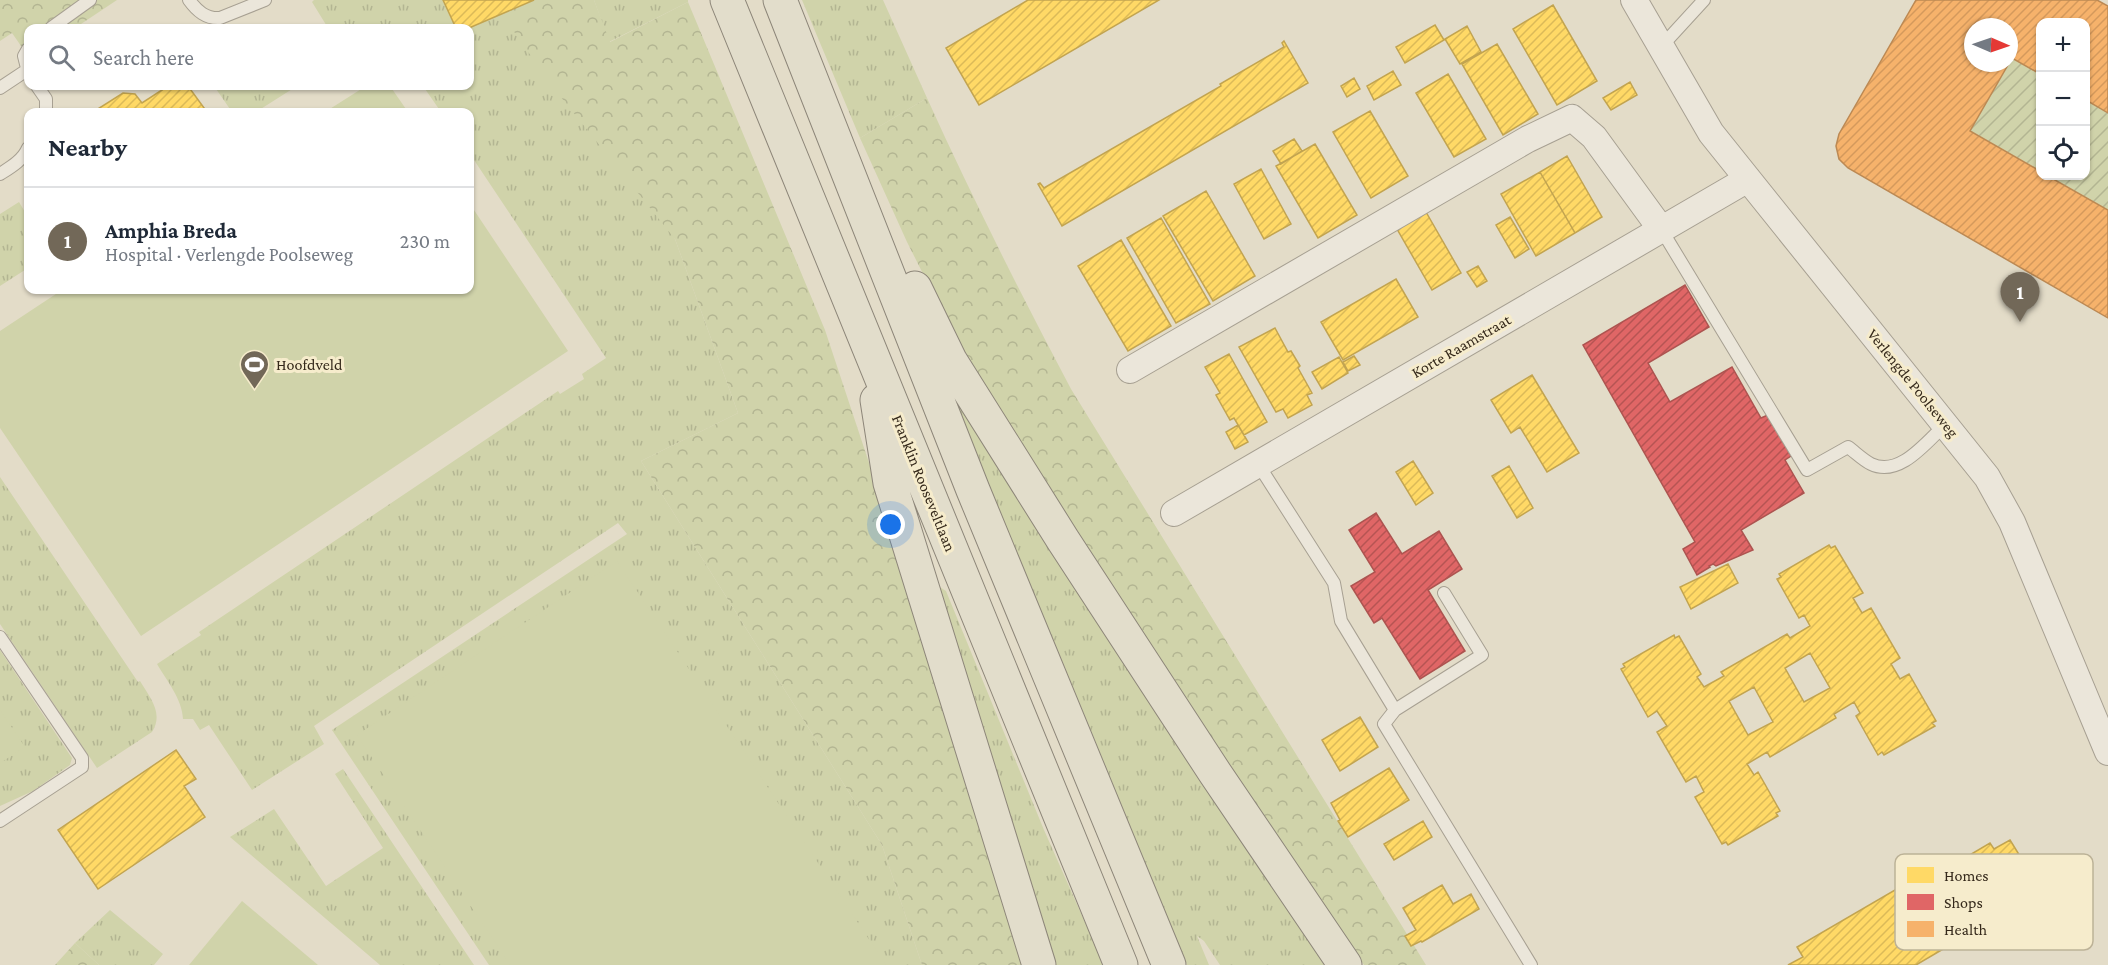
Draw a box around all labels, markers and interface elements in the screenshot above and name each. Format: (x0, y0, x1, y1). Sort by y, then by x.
north arrow (1964, 18, 2018, 72)
map controls (2036, 18, 2090, 180)
button: + (2036, 18, 2090, 72)
search box (24, 24, 474, 90)
icon: search (45, 41, 78, 74)
text: Search here (93, 45, 194, 70)
button: − (2036, 72, 2090, 126)
button: locate (2036, 126, 2090, 180)
text: Nearby (48, 133, 127, 162)
text: Amphia Breda (105, 218, 237, 243)
text: 1 (64, 230, 71, 252)
text: 230 m (400, 230, 450, 252)
text: Hospital · Verlengde Poolseweg (105, 243, 353, 265)
pin: 1 (2000, 272, 2040, 322)
street label: Korte Raamstraat (1409, 310, 1514, 381)
street label: Verlengde Poolseweg (1863, 325, 1962, 441)
sports icon: Hoofdveld (239, 348, 271, 390)
place label: Hoofdveld (276, 356, 343, 373)
street label: Franklin Rooseveltlaan (889, 412, 959, 554)
your location (876, 510, 905, 539)
legend (1895, 854, 2093, 950)
text: Homes (1944, 867, 1989, 884)
text: Shops (1944, 894, 1983, 912)
text: Health (1944, 921, 1987, 938)

